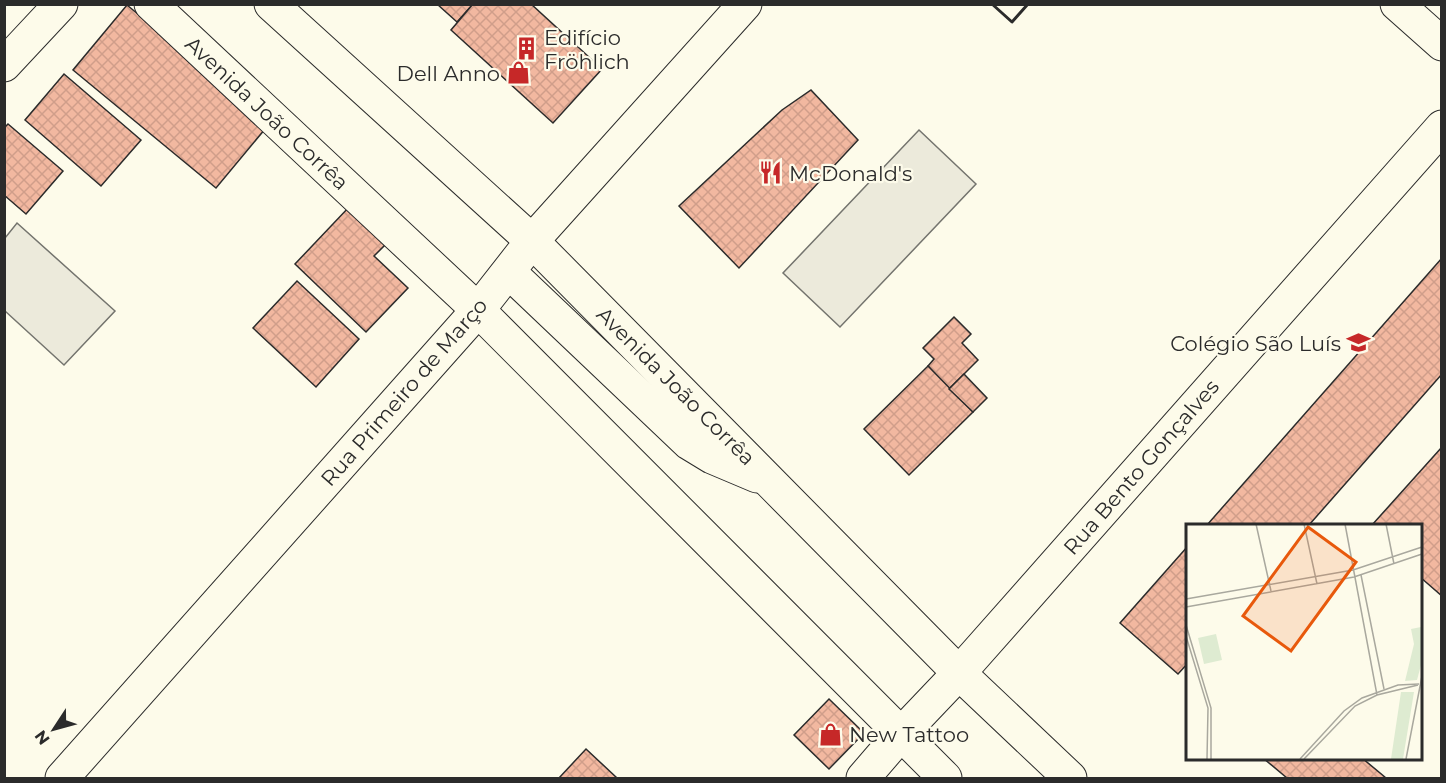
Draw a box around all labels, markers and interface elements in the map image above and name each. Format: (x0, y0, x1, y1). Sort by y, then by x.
place label: Edifício Fröhlich (544, 25, 630, 74)
street label: Avenida João Corrêa (180, 31, 354, 195)
building icon: Edifício Fröhlich (513, 36, 539, 62)
shop icon: Dell Anno (505, 60, 531, 86)
place label: Dell Anno (397, 61, 500, 86)
restaurant icon: McDonald's (758, 160, 784, 186)
place label: McDonald's (789, 161, 912, 186)
street label: Rua Primeiro de Março (316, 293, 492, 491)
street label: Avenida João Corrêa (592, 302, 760, 470)
school or university icon: Colégio São Luís (1346, 330, 1372, 356)
place label: Colégio São Luís (1170, 331, 1341, 356)
street label: Rua Bento Gonçalves (1058, 374, 1224, 560)
inset map (1186, 524, 1422, 759)
north arrow (24, 699, 84, 759)
shop icon: New Tattoo (818, 721, 844, 747)
place label: New Tattoo (849, 722, 969, 747)
text: N (31, 727, 54, 748)

